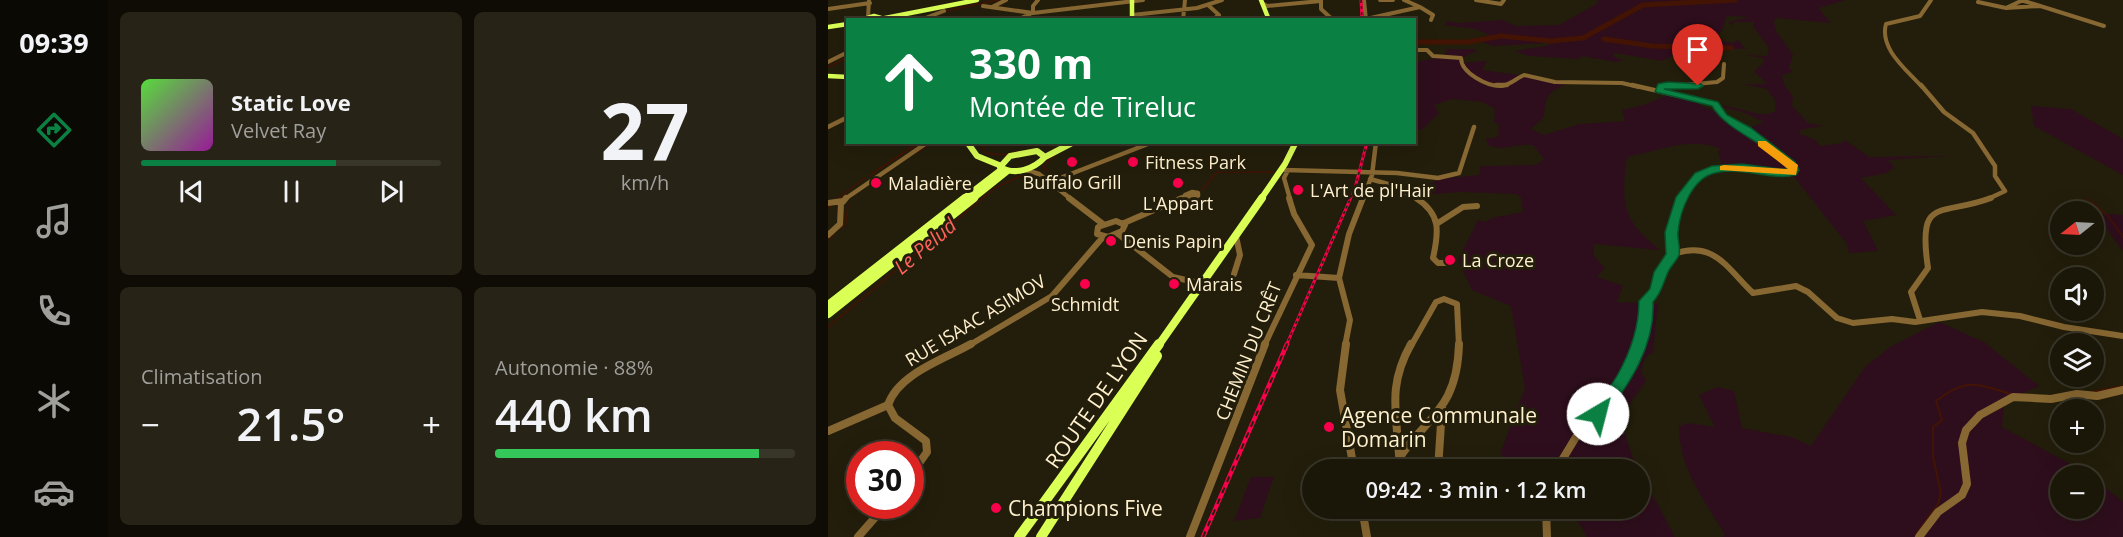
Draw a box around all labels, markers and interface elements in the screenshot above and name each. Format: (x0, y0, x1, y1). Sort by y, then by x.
text: 09:39 (19, 24, 89, 61)
pin (1672, 24, 1723, 86)
icon: arrive (1681, 33, 1714, 66)
text: 330 m (969, 34, 1093, 91)
icon: ahead (870, 42, 948, 120)
text: 27 (600, 77, 690, 183)
text: Static Love (231, 87, 351, 117)
text: Montée de Tireluc (969, 88, 1196, 125)
icon: directions (33, 109, 75, 151)
text: Velvet Ray (231, 117, 326, 144)
place label: Fitness Park (1145, 150, 1246, 174)
marker: Buffalo Grill (1065, 155, 1079, 169)
marker: Fitness Park (1126, 155, 1140, 169)
text: km/h (621, 169, 669, 196)
place label: Buffalo Grill (1023, 170, 1121, 194)
place label: Maladière (888, 171, 972, 195)
icon: previous (175, 175, 208, 208)
icon: pause (275, 175, 308, 208)
icon: next (375, 175, 408, 208)
marker: Maladière (869, 176, 883, 190)
marker: L'Appart (1171, 176, 1185, 190)
place label: L'Art de pl'Hair (1310, 178, 1434, 202)
marker: L'Art de pl'Hair (1291, 183, 1305, 197)
place label: L'Appart (1143, 191, 1213, 215)
icon: music (33, 200, 75, 242)
north arrow (2050, 201, 2104, 255)
map controls (2050, 201, 2104, 519)
water label: Le Pelud (888, 212, 962, 280)
place label: Denis Papin (1123, 229, 1222, 253)
marker: Denis Papin (1104, 234, 1118, 248)
place label: La Croze (1462, 248, 1534, 272)
marker: La Croze (1443, 253, 1457, 267)
button: sound (2050, 267, 2104, 321)
street label: RUE ISAAC ASIMOV (900, 268, 1050, 371)
place label: Marais (1186, 272, 1243, 296)
marker: Schmidt (1078, 277, 1092, 291)
marker: Marais (1167, 277, 1181, 291)
street label: CHEMIN DU CRÊT (1209, 278, 1287, 424)
icon: phone (33, 290, 75, 332)
place label: Schmidt (1051, 292, 1119, 316)
street label: ROUTE DE LYON (1038, 326, 1154, 474)
button: layers (2050, 333, 2104, 387)
text: Autonomie · 88% (495, 354, 653, 381)
text: Climatisation (141, 363, 263, 390)
icon: climate (33, 380, 75, 422)
position arrow (1566, 382, 1630, 446)
text: 440 km (495, 384, 653, 445)
text: 21.5° (237, 393, 345, 454)
button: + (2050, 399, 2104, 453)
place label: Agence Communale Domarin (1341, 401, 1537, 453)
text: − (141, 402, 160, 447)
text: + (422, 402, 441, 447)
marker: Agence Communale Domarin (1322, 420, 1336, 434)
speed limit sign: 30 (846, 441, 924, 519)
button: − (2050, 465, 2104, 519)
icon: car (33, 471, 75, 513)
text: 09:42 · 3 min · 1.2 km (1365, 474, 1587, 504)
place label: Champions Five (1008, 494, 1163, 522)
marker: Champions Five (989, 501, 1003, 515)

